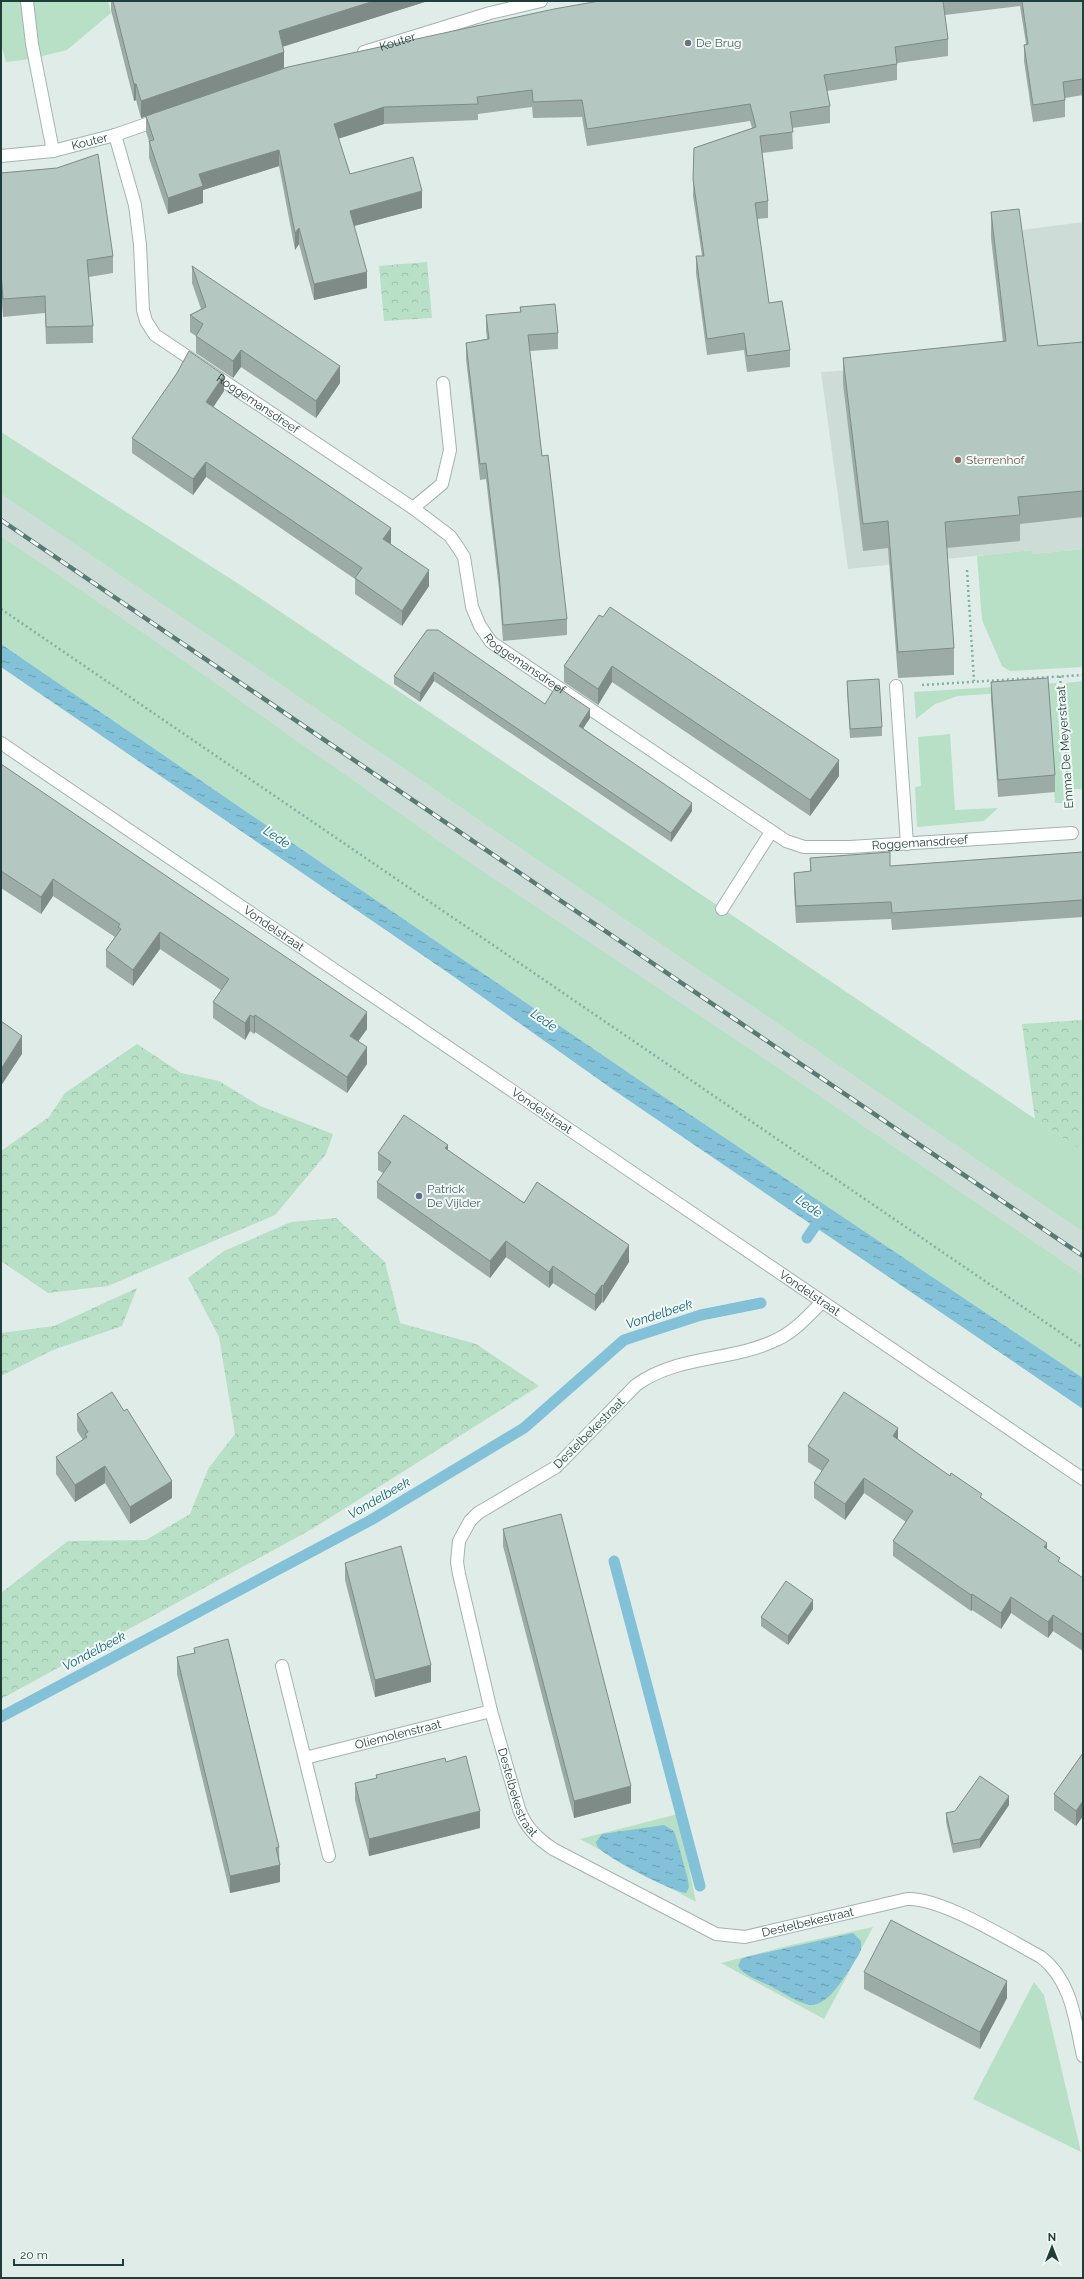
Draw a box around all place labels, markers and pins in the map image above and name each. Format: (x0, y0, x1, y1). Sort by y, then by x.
place label: De Brug (696, 36, 741, 50)
marker: De Brug (683, 38, 693, 48)
place label: Sterrenhof (966, 453, 1025, 467)
marker: Sterrenhof (953, 455, 963, 465)
place label: Patrick De Vijlder (427, 1182, 482, 1210)
marker: Patrick De Vijlder (414, 1191, 424, 1201)

